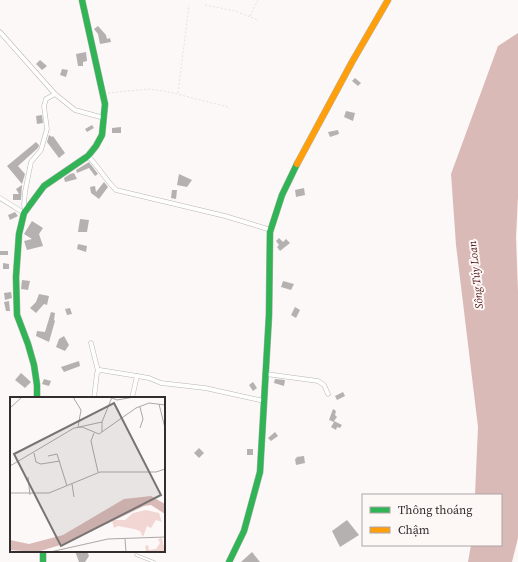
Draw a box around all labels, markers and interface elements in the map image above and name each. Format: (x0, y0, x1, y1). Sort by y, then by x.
water label: Sông Túy Loan (465, 239, 487, 310)
inset map (10, 397, 165, 552)
legend (362, 494, 502, 546)
text: Thông thoáng (398, 502, 473, 518)
text: Chậm (398, 522, 430, 538)

